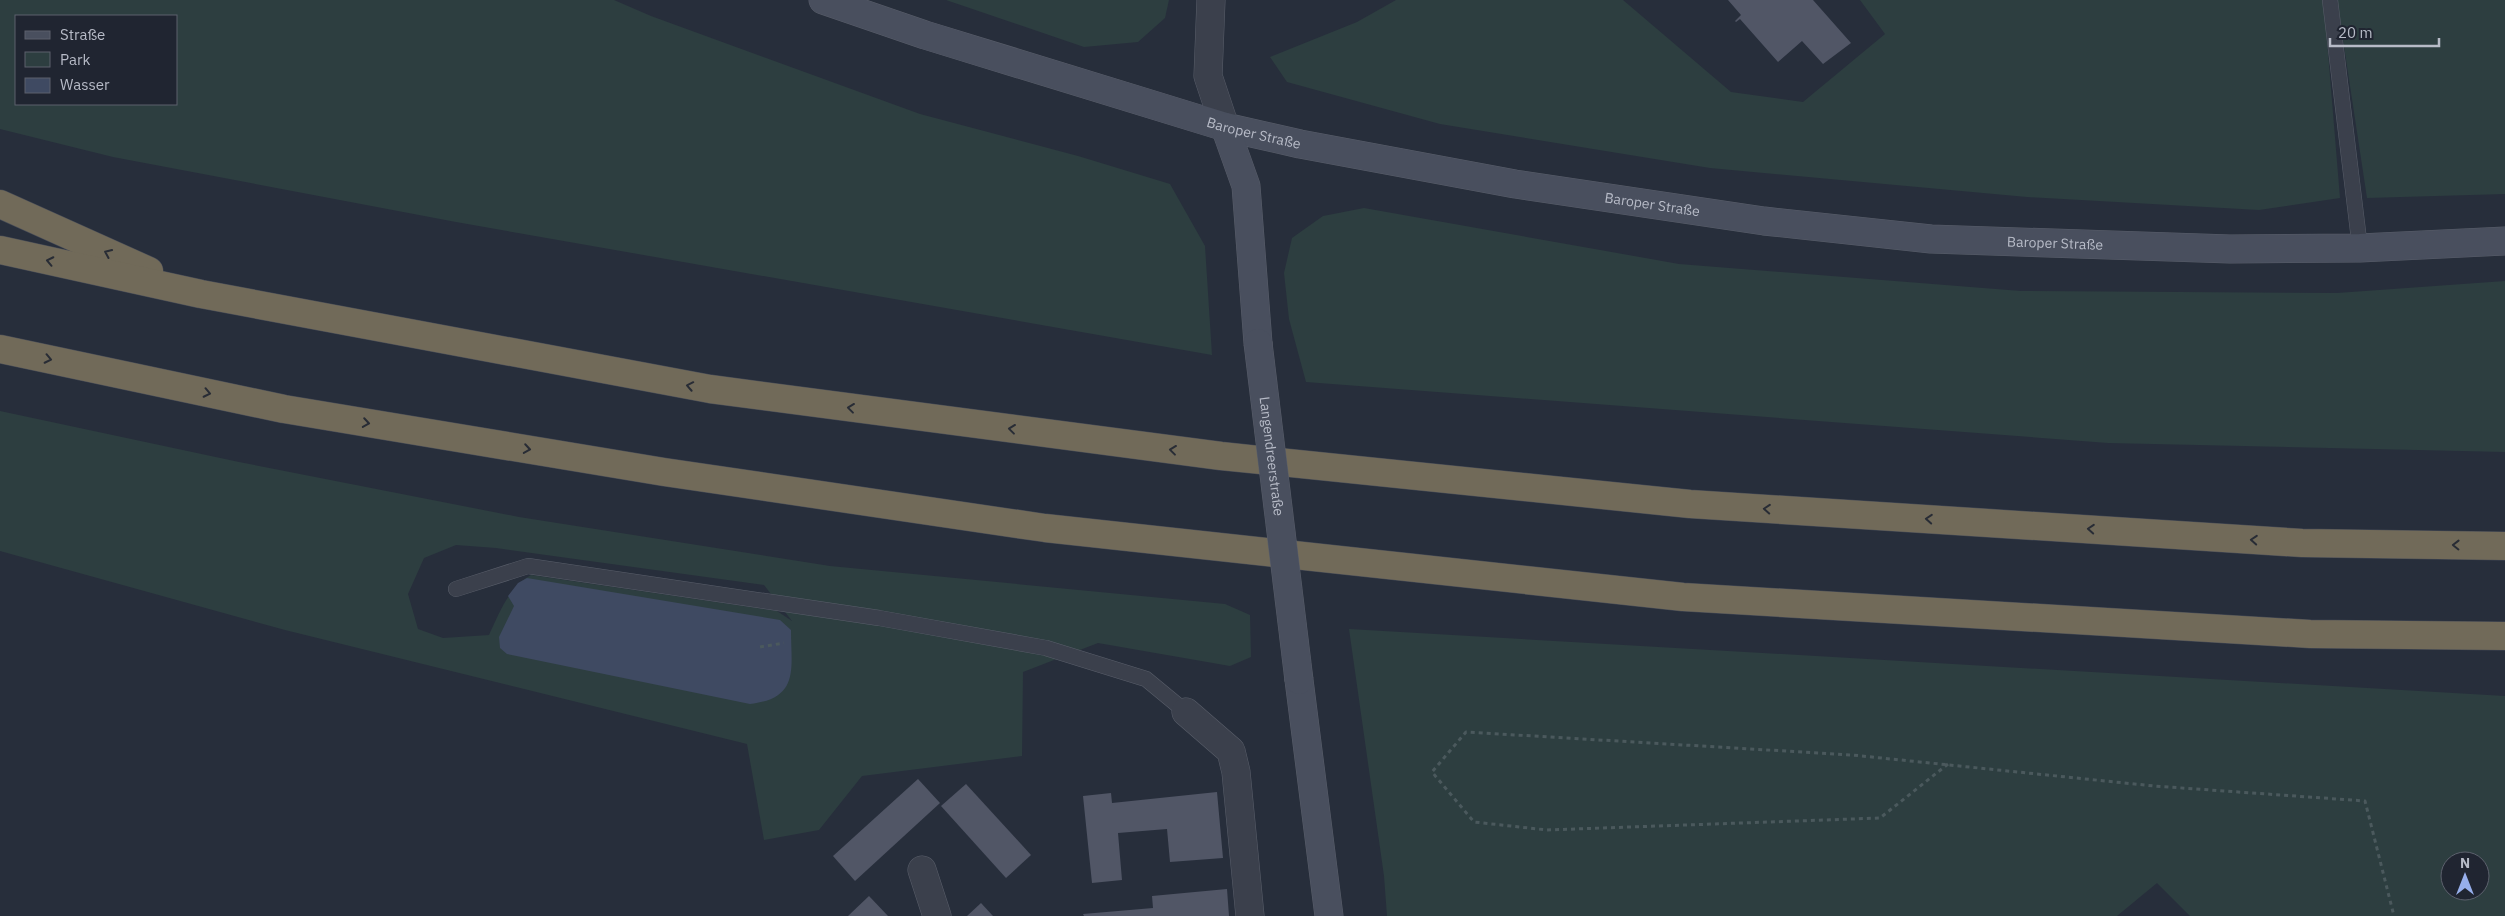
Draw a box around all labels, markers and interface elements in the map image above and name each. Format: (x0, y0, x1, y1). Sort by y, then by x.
legend (15, 15, 178, 105)
scale bar (2330, 15, 2439, 47)
text: 20 m (2338, 23, 2373, 42)
text: Straße (60, 25, 105, 44)
text: Park (60, 50, 90, 69)
text: Wasser (60, 75, 110, 94)
street label: Baroper Straße (1204, 113, 1303, 153)
street label: Baroper Straße (1603, 188, 1701, 220)
street label: Baroper Straße (2007, 233, 2104, 254)
one-way arrow (104, 248, 113, 259)
one-way arrow (46, 256, 55, 267)
one-way arrow (43, 353, 52, 364)
one-way arrow (685, 381, 694, 391)
one-way arrow (202, 387, 211, 397)
street label: Langendreerstraße (1256, 396, 1288, 517)
one-way arrow (846, 403, 854, 414)
one-way arrow (362, 417, 371, 427)
one-way arrow (1007, 424, 1015, 435)
one-way arrow (522, 444, 531, 454)
one-way arrow (1169, 445, 1177, 456)
one-way arrow (1763, 503, 1771, 514)
one-way arrow (1925, 514, 1933, 525)
one-way arrow (2087, 524, 2095, 535)
one-way arrow (2249, 534, 2257, 545)
one-way arrow (2452, 540, 2460, 550)
north arrow (2440, 851, 2490, 901)
text: N (2460, 854, 2470, 872)

